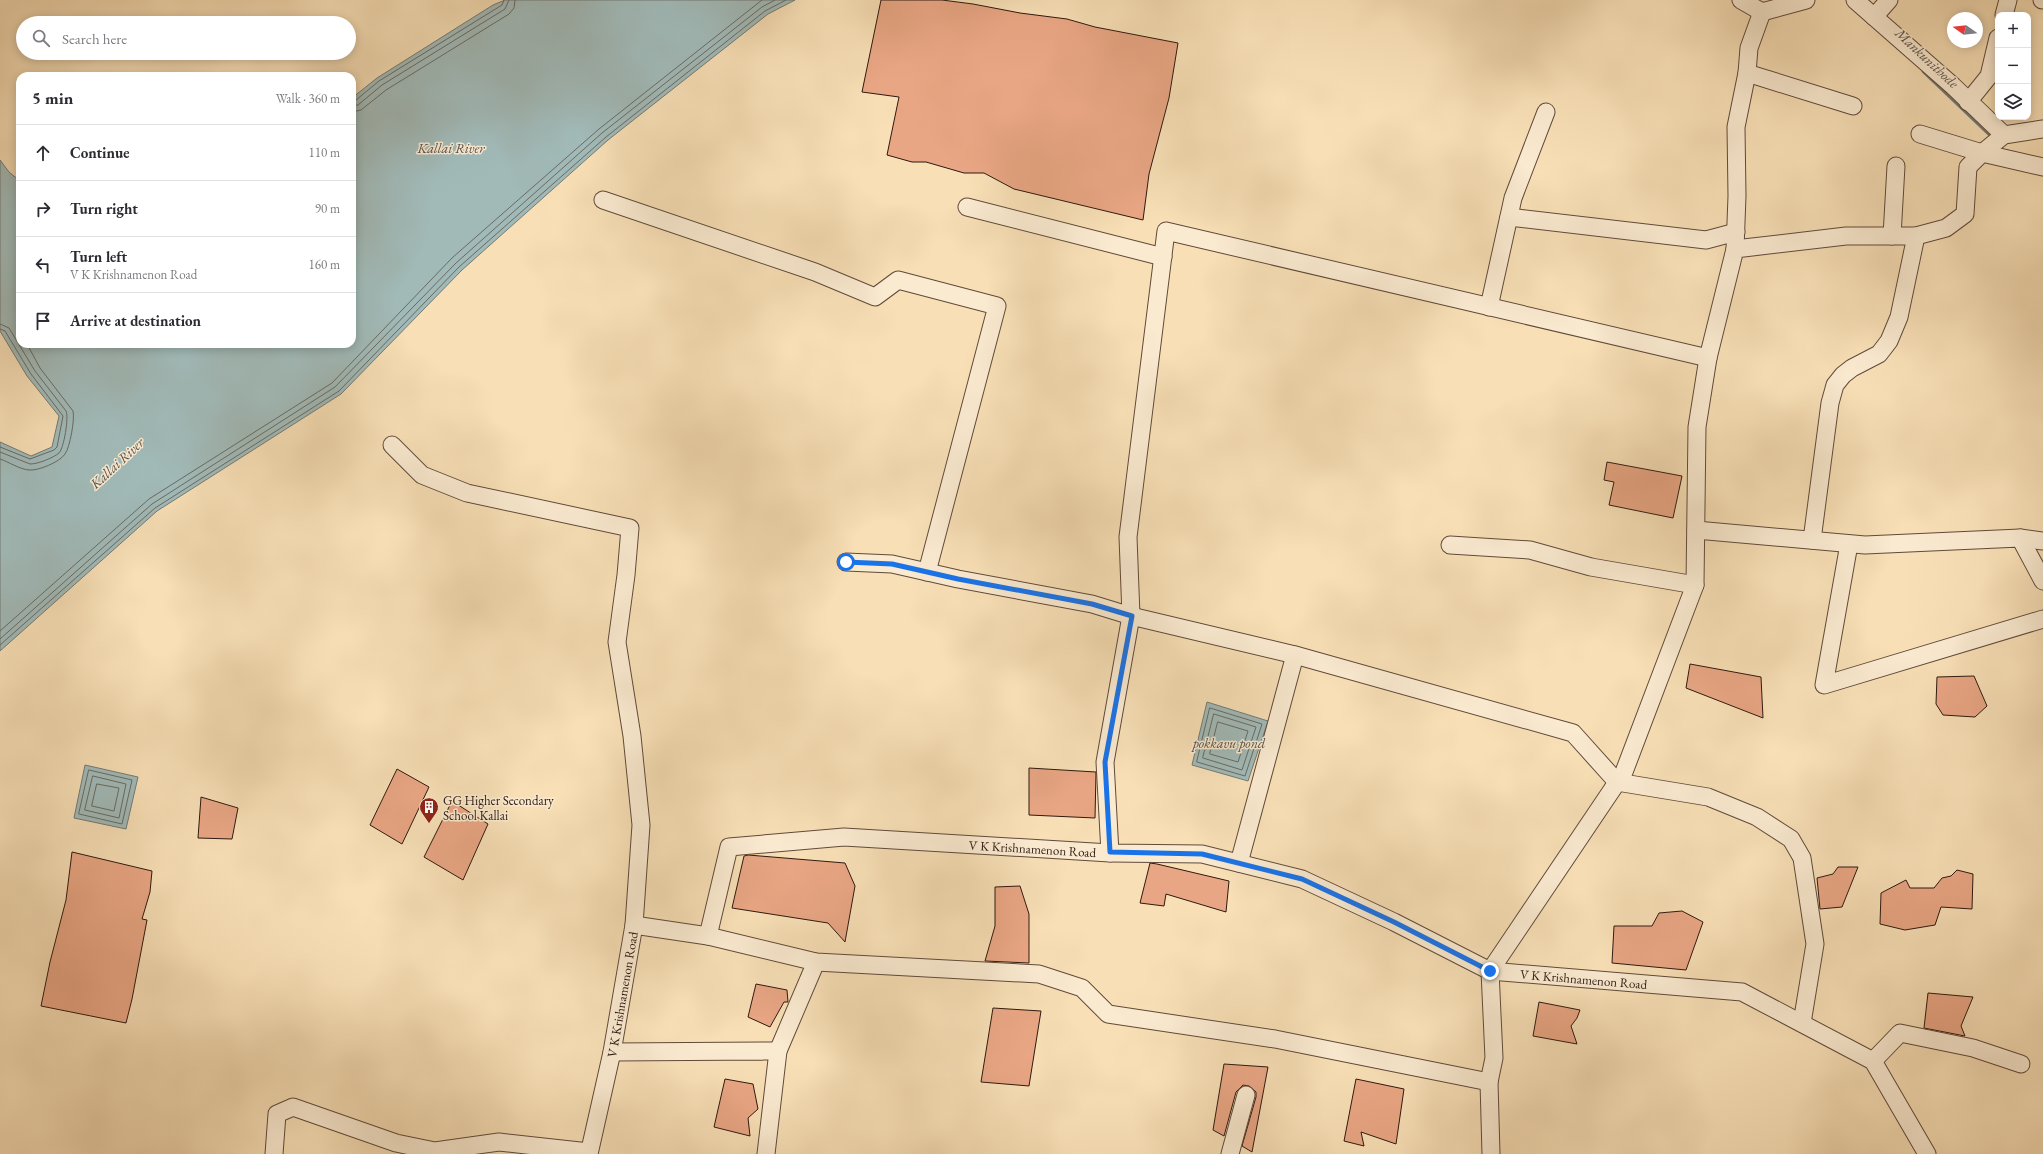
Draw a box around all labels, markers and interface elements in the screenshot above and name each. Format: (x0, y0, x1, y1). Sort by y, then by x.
north arrow (1947, 12, 1983, 48)
map controls (1995, 12, 2031, 120)
button: + (1995, 12, 2031, 48)
search box (16, 16, 356, 60)
water label: Mankunithode (1891, 23, 1963, 92)
icon: search (30, 27, 52, 49)
text: Search here (62, 29, 127, 48)
button: − (1995, 48, 2031, 84)
button: layers (1995, 84, 2031, 120)
text: 5 min (32, 87, 73, 109)
text: Walk · 360 m (276, 90, 340, 107)
water label: Kallai River (416, 139, 485, 157)
icon: ahead (32, 142, 54, 164)
text: Continue (70, 143, 130, 162)
text: 110 m (309, 144, 340, 161)
icon: right (32, 198, 54, 220)
text: Turn right (70, 199, 138, 218)
text: 90 m (315, 200, 340, 217)
text: Turn left (70, 247, 127, 266)
icon: left (32, 254, 54, 276)
text: 160 m (309, 256, 340, 273)
text: V K Krishnamenon Road (70, 266, 197, 283)
icon: arrive (32, 310, 54, 332)
text: Arrive at destination (70, 311, 201, 330)
water label: Kallai River (86, 433, 148, 493)
route start (837, 553, 855, 571)
water label: pokkavu pond (1191, 734, 1266, 752)
place label: GG Higher Secondary School Kallai (443, 792, 554, 824)
building icon: GG Higher Secondary School Kallai (418, 796, 440, 824)
street label: V K Krishnamenon Road (968, 837, 1097, 861)
street label: V K Krishnamenon Road (603, 930, 642, 1059)
route end (1481, 962, 1499, 980)
street label: V K Krishnamenon Road (1519, 966, 1648, 993)

